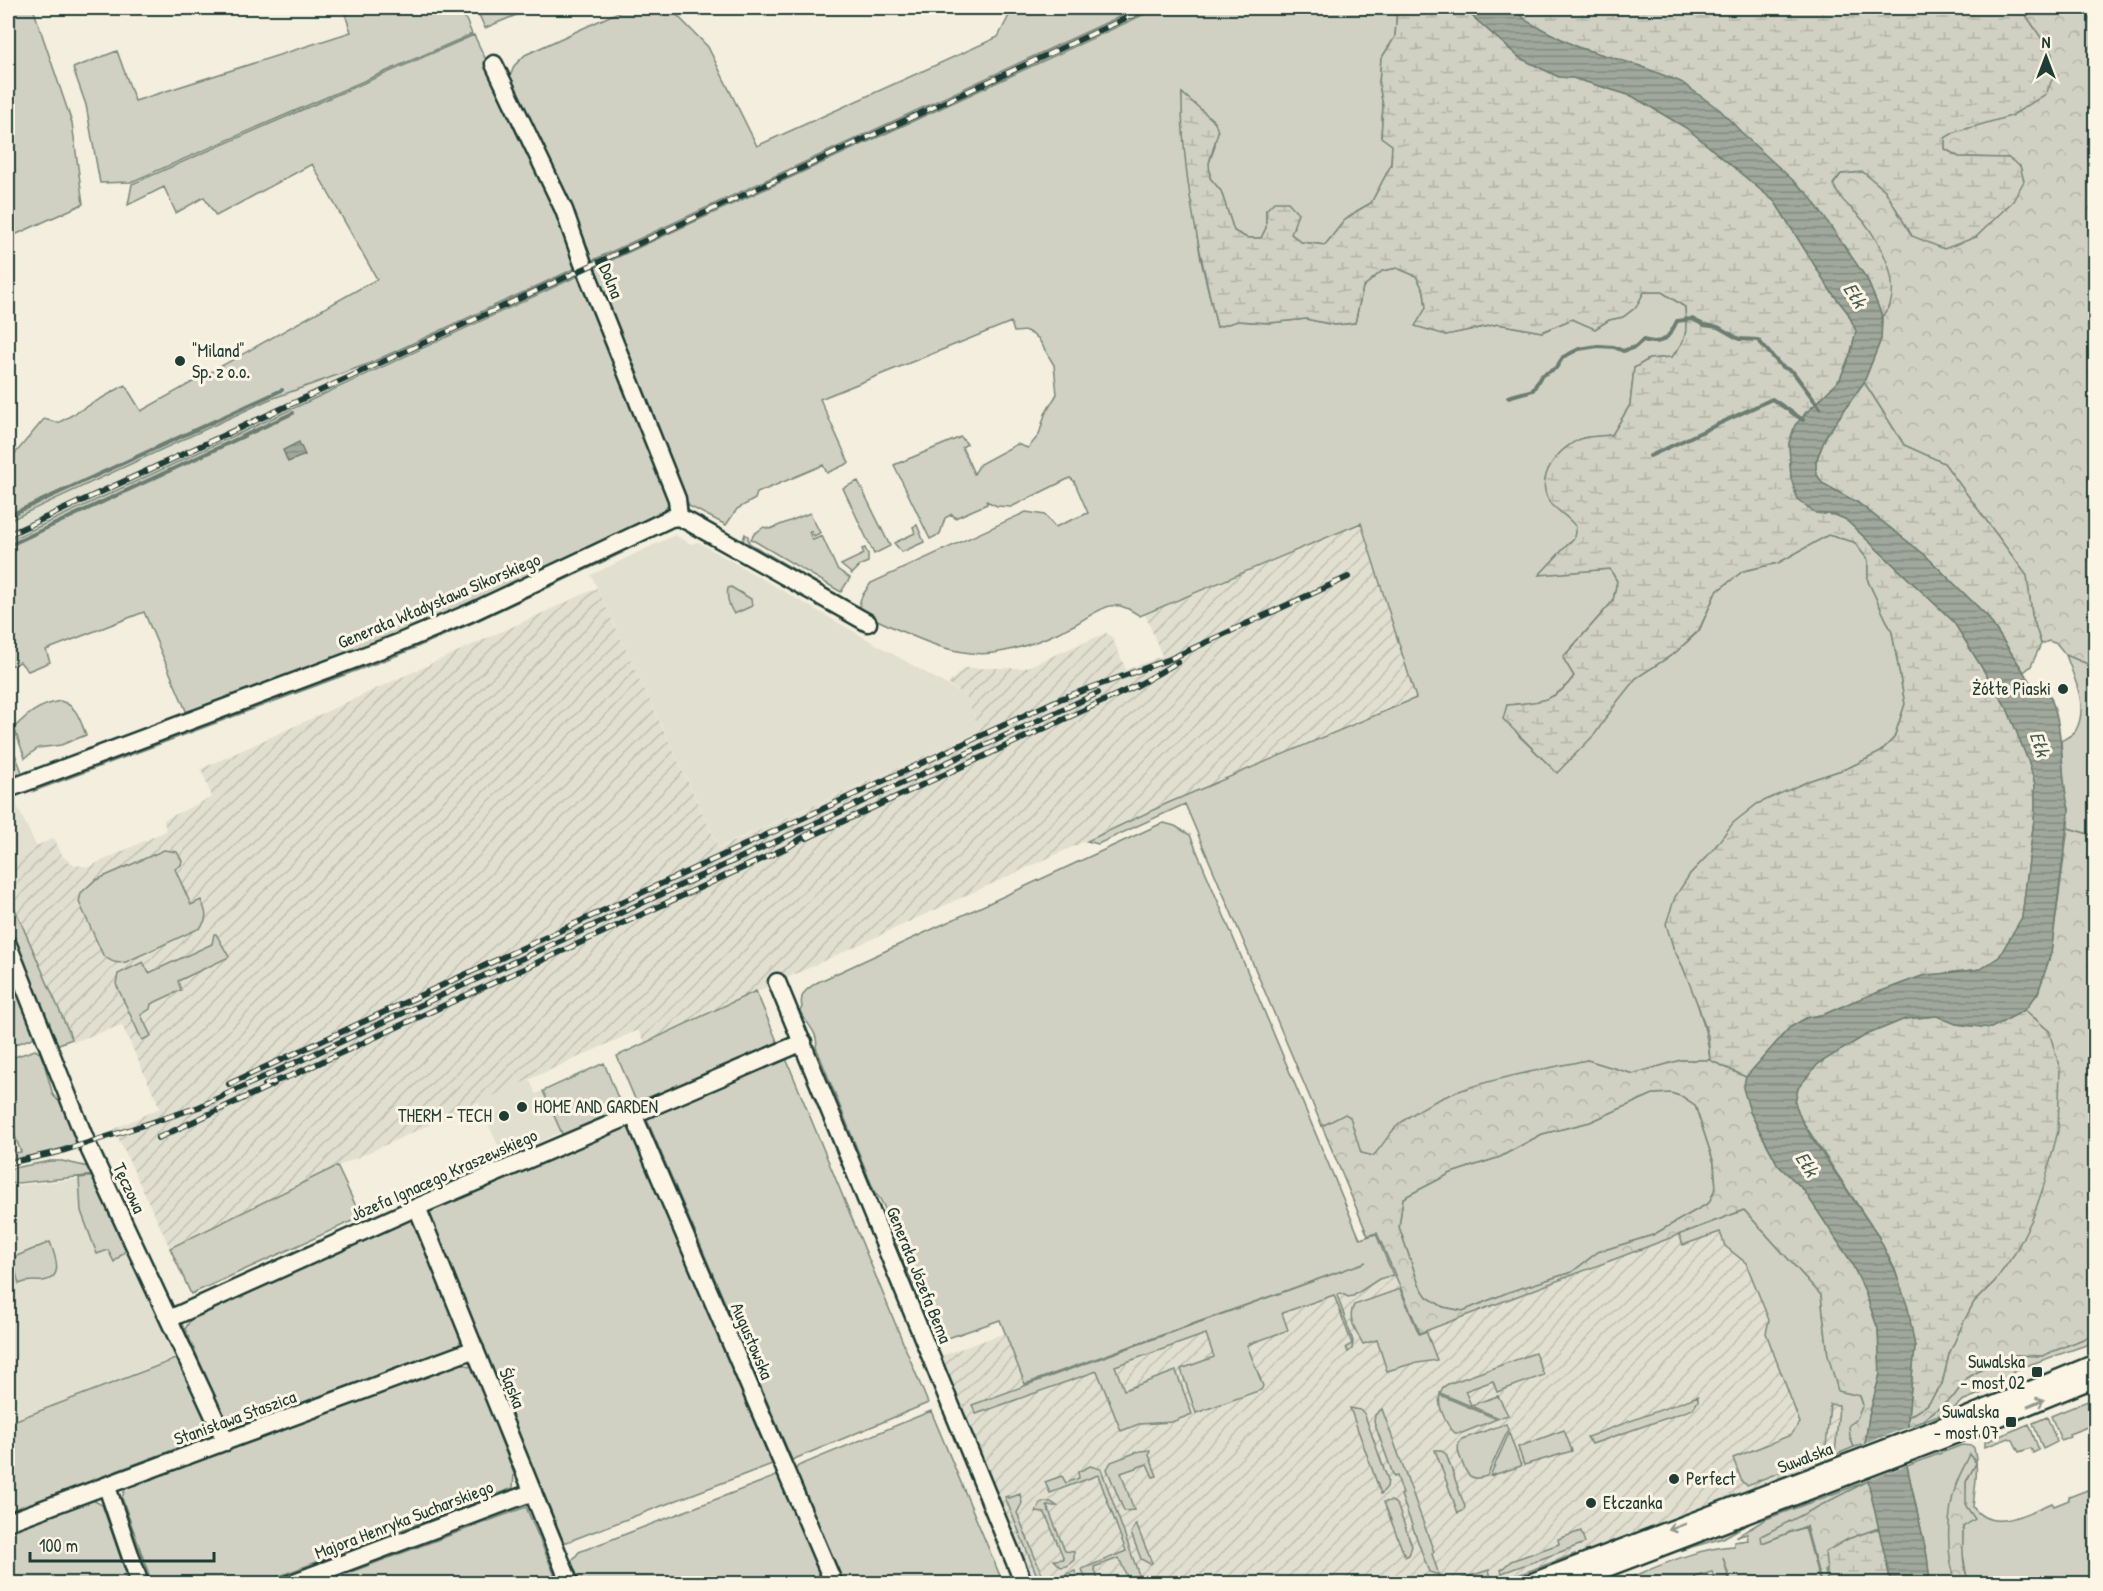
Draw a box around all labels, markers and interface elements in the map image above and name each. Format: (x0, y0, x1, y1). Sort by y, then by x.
north arrow (2016, 27, 2076, 87)
text: N (2042, 31, 2051, 53)
street label: Dolna (593, 260, 630, 302)
water label: Ełk (1837, 277, 1874, 314)
place label: "Miland" Sp. z o.o. (192, 338, 250, 384)
marker: "Miland" Sp. z o.o. (173, 354, 187, 368)
street label: Generała Władysława Sikorskiego (334, 546, 544, 655)
place label: Żółte Piaski (1972, 676, 2051, 701)
marker: Żółte Piaski (2056, 682, 2070, 696)
water label: Ełk (2024, 728, 2058, 761)
place label: HOME AND GARDEN (534, 1094, 658, 1119)
marker: HOME AND GARDEN (515, 1100, 529, 1114)
place label: THERM - TECH (398, 1103, 492, 1128)
marker: THERM - TECH (497, 1109, 511, 1123)
street label: Józefa Ignacego Kraszewskiego (347, 1122, 541, 1227)
water label: Ełk (1789, 1146, 1826, 1183)
street label: Tęczowa (107, 1159, 152, 1217)
street label: Generała Józefa Bema (881, 1203, 958, 1347)
street label: Augustowska (725, 1298, 780, 1383)
place label: Suwalska - most 02 (1960, 1349, 2026, 1395)
street label: Śląska (493, 1364, 532, 1412)
marker: Suwalska - most 02 (2030, 1365, 2044, 1379)
street label: Stanisława Staszica (170, 1384, 299, 1451)
one-way arrow (2026, 1397, 2044, 1408)
place label: Suwalska - most 07 (1934, 1399, 1999, 1445)
marker: Suwalska - most 07 (2004, 1415, 2018, 1429)
street label: Suwalska (1774, 1436, 1836, 1479)
place label: Perfect (1686, 1466, 1736, 1491)
marker: Perfect (1667, 1472, 1681, 1486)
street label: Majora Henryka Sucharskiego (311, 1474, 497, 1565)
place label: Ełczanka (1603, 1490, 1662, 1515)
marker: Ełczanka (1584, 1496, 1598, 1510)
one-way arrow (1668, 1522, 1687, 1533)
scale bar (30, 1525, 214, 1563)
text: 100 m (39, 1533, 78, 1558)

